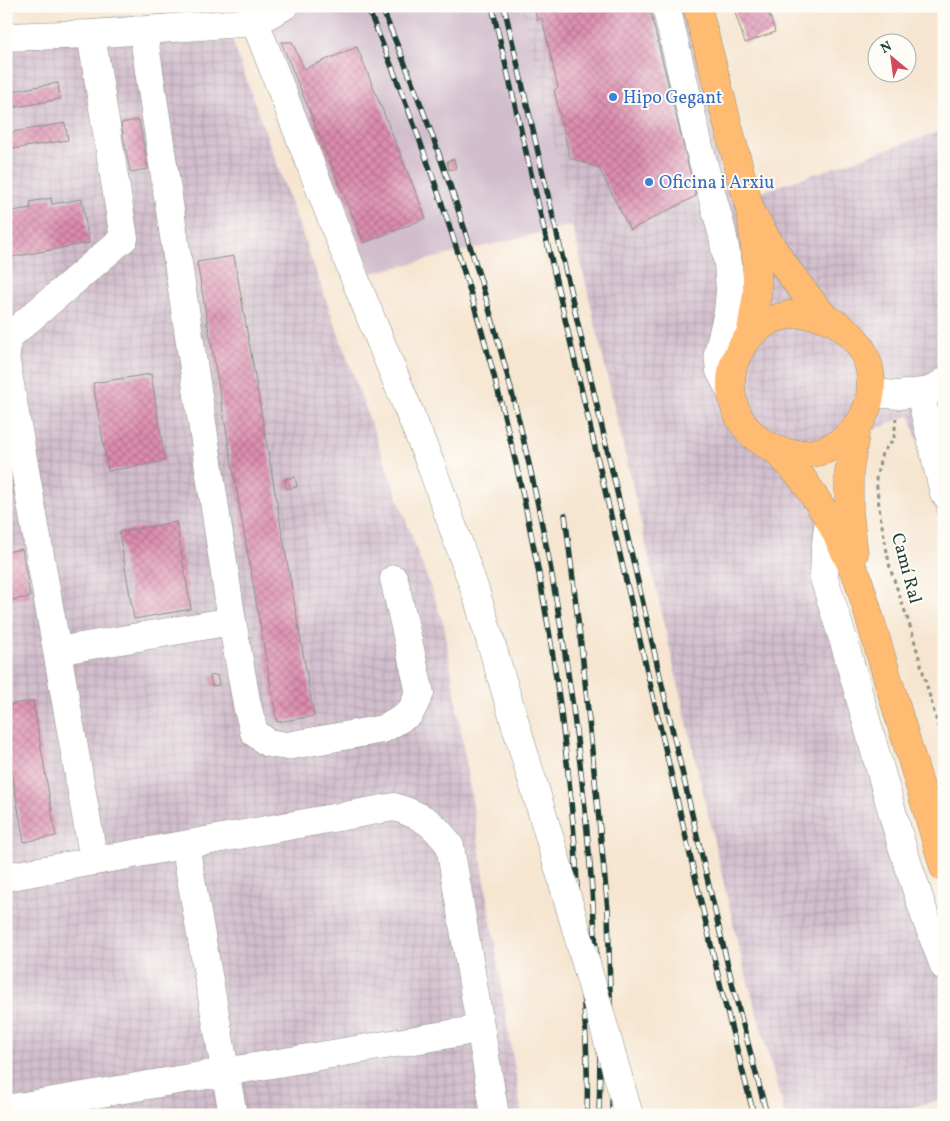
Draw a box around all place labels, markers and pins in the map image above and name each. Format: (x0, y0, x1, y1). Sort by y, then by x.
place label: Hipo Gegant (623, 86, 722, 111)
marker: Hipo Gegant (607, 91, 619, 103)
place label: Oficina i Arxiu (659, 171, 774, 196)
marker: Oficina i Arxiu (643, 176, 655, 188)

